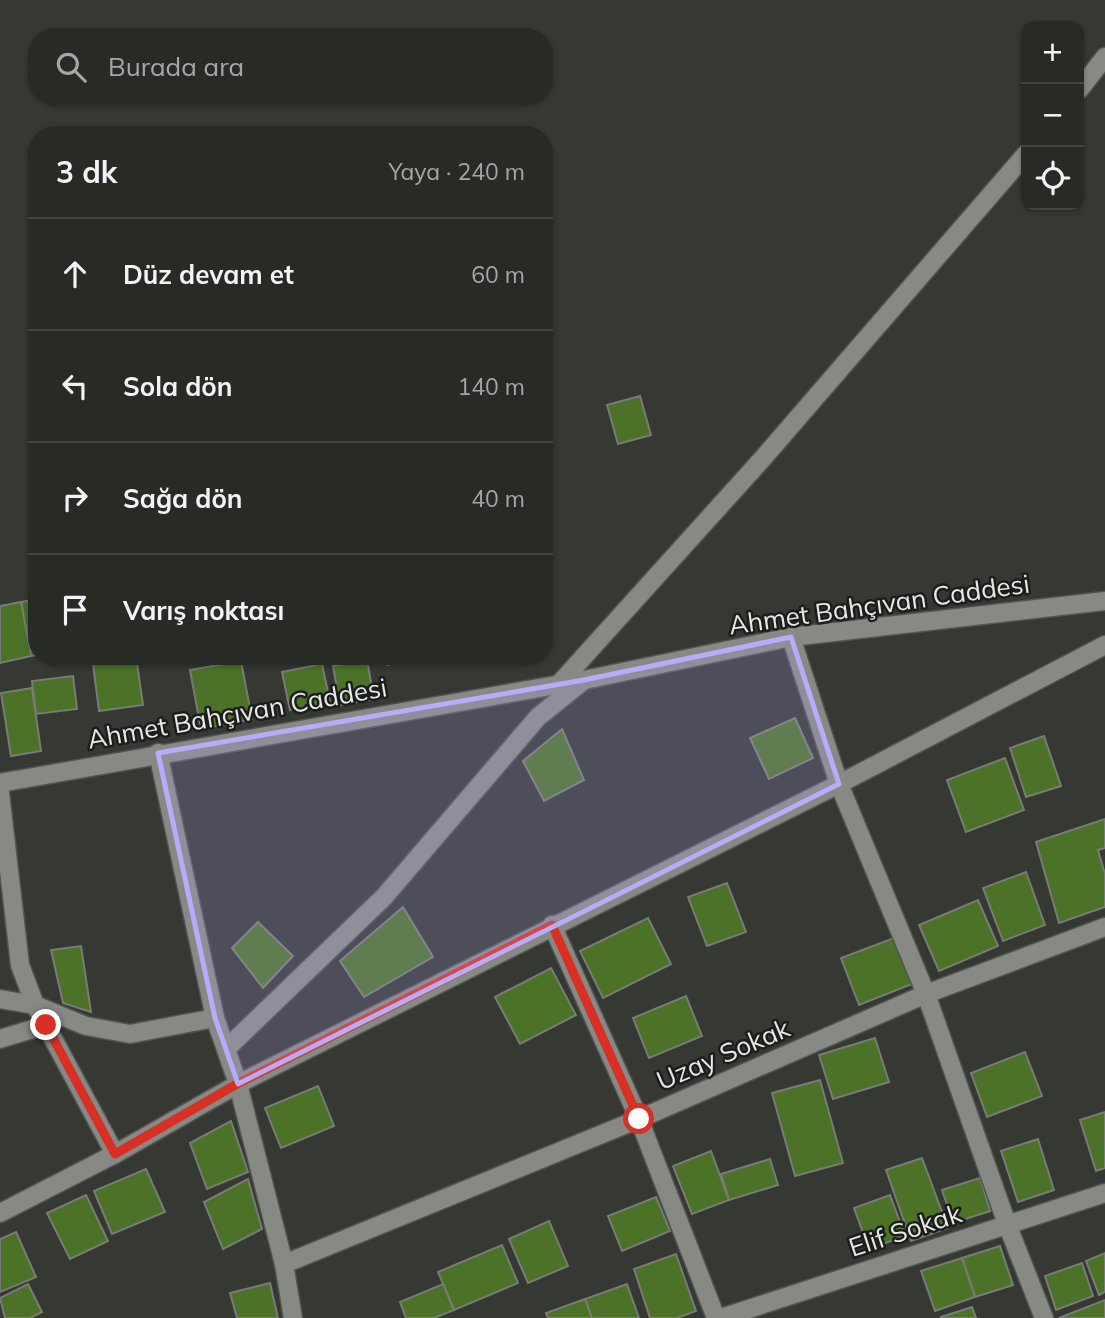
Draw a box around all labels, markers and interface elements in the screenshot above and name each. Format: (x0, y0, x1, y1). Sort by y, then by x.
map controls (1021, 21, 1084, 210)
button: + (1021, 21, 1084, 84)
search box (28, 28, 553, 105)
icon: search (52, 48, 90, 86)
text: Burada ara (108, 50, 244, 83)
button: − (1021, 84, 1084, 147)
button: locate (1021, 147, 1084, 210)
text: 3 dk (56, 153, 117, 191)
text: Yaya · 240 m (388, 157, 525, 186)
icon: ahead (56, 255, 94, 293)
text: Düz devam et (123, 258, 294, 291)
text: 60 m (471, 260, 525, 289)
icon: left (56, 367, 94, 405)
text: Sola dön (123, 370, 232, 403)
text: 140 m (457, 372, 525, 401)
icon: right (56, 479, 94, 517)
text: Sağa dön (123, 482, 243, 515)
text: 40 m (471, 484, 525, 513)
street label: Ahmet Bahçıvan Caddesi (727, 567, 1031, 641)
icon: arrive (56, 591, 94, 629)
text: Varış noktası (123, 594, 284, 627)
street label: Ahmet Bahçıvan Caddesi (85, 670, 389, 756)
route end (30, 1009, 61, 1040)
street label: Uzay Sokak (651, 1011, 795, 1097)
route start (623, 1103, 654, 1134)
street label: Elif Sokak (844, 1196, 966, 1264)

